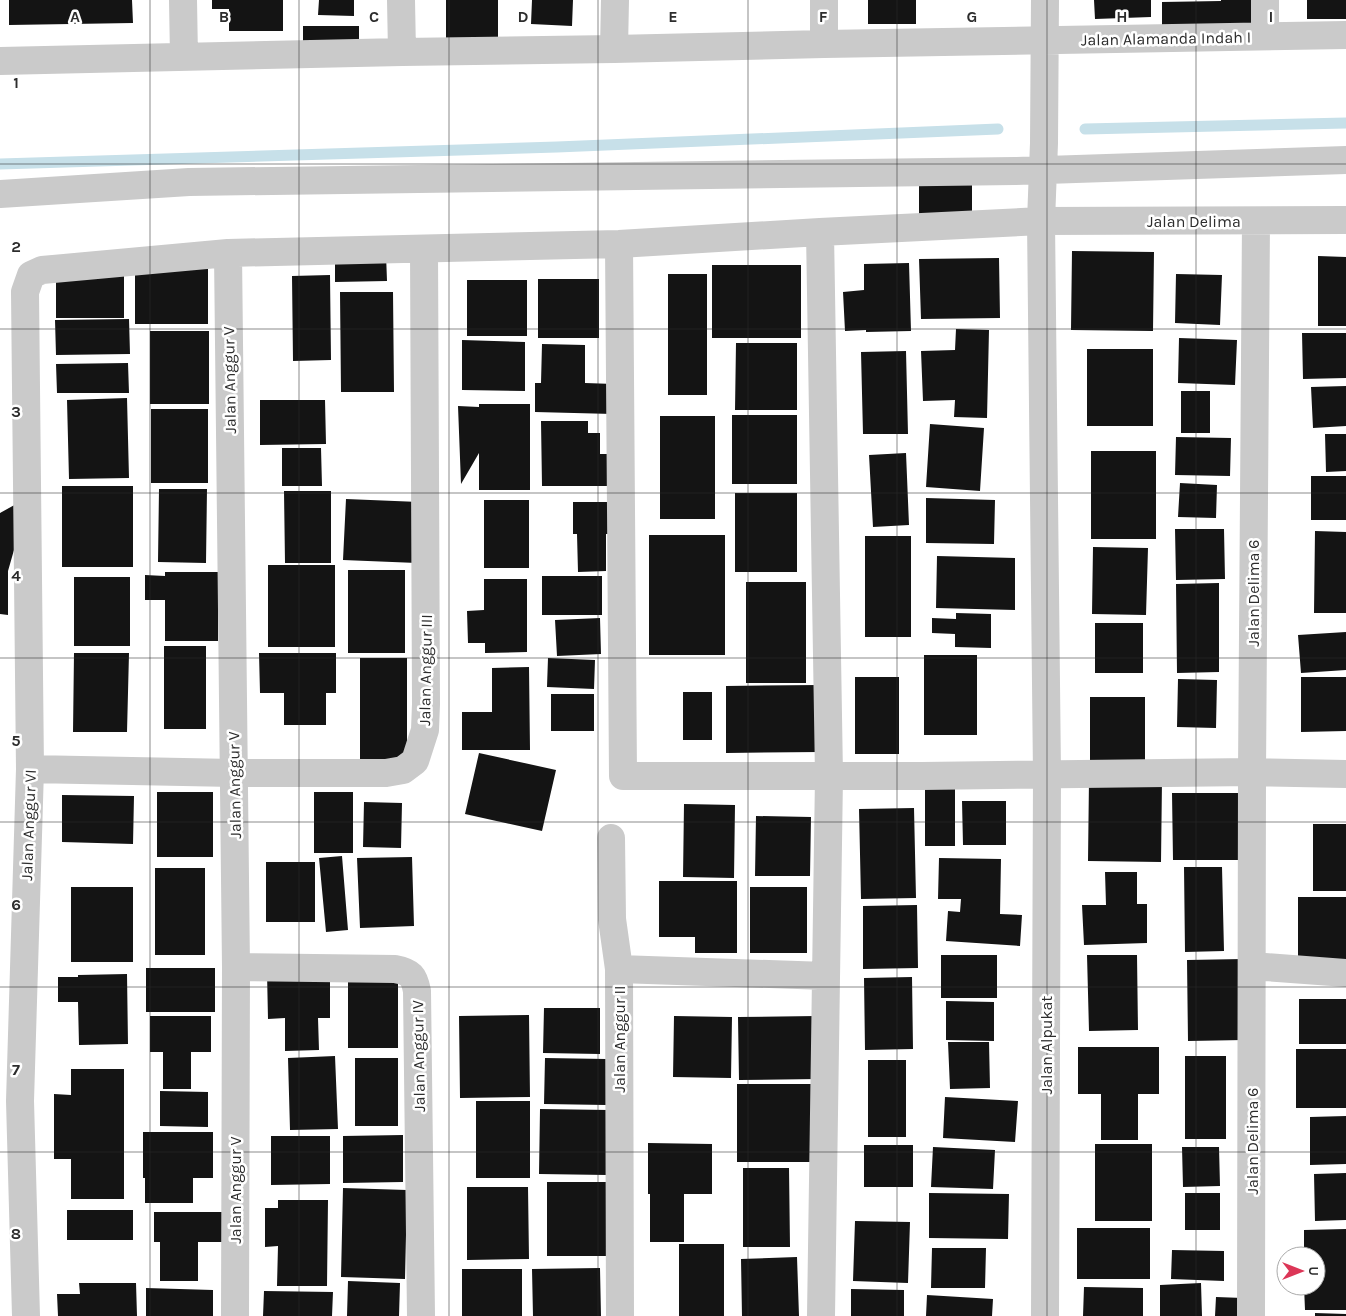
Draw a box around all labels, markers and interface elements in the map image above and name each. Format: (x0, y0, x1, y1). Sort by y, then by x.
text: A (70, 7, 80, 26)
text: B (219, 7, 229, 26)
text: C (369, 7, 379, 26)
text: D (518, 7, 529, 26)
text: E (668, 7, 678, 26)
text: F (819, 7, 828, 26)
text: G (967, 7, 977, 26)
text: H (1116, 7, 1128, 26)
text: I (1269, 7, 1273, 26)
street label: Jalan Alamanda Indah I (1081, 28, 1251, 49)
text: 1 (13, 73, 19, 92)
street label: Jalan Delima (1147, 212, 1241, 231)
text: 2 (11, 237, 21, 256)
street label: Jalan Anggur V (219, 326, 240, 434)
text: 3 (11, 402, 21, 421)
street label: Jalan Delima 6 (1244, 540, 1263, 646)
text: 4 (11, 566, 21, 585)
street label: Jalan Anggur III (415, 614, 436, 726)
text: 5 (11, 731, 21, 750)
street label: Jalan Anggur V (224, 731, 245, 839)
street label: Jalan Anggur VI (17, 769, 40, 881)
text: 6 (11, 895, 21, 914)
street label: Jalan Anggur II (610, 985, 629, 1093)
street label: Jalan Alpukat (1037, 996, 1056, 1094)
street label: Jalan Anggur IV (408, 1000, 429, 1112)
text: 7 (12, 1060, 20, 1079)
street label: Jalan Delima 6 (1243, 1088, 1262, 1194)
street label: Jalan Anggur V (226, 1136, 245, 1244)
text: 8 (11, 1224, 21, 1243)
north arrow (1276, 1246, 1326, 1296)
text: U (1305, 1266, 1322, 1276)

